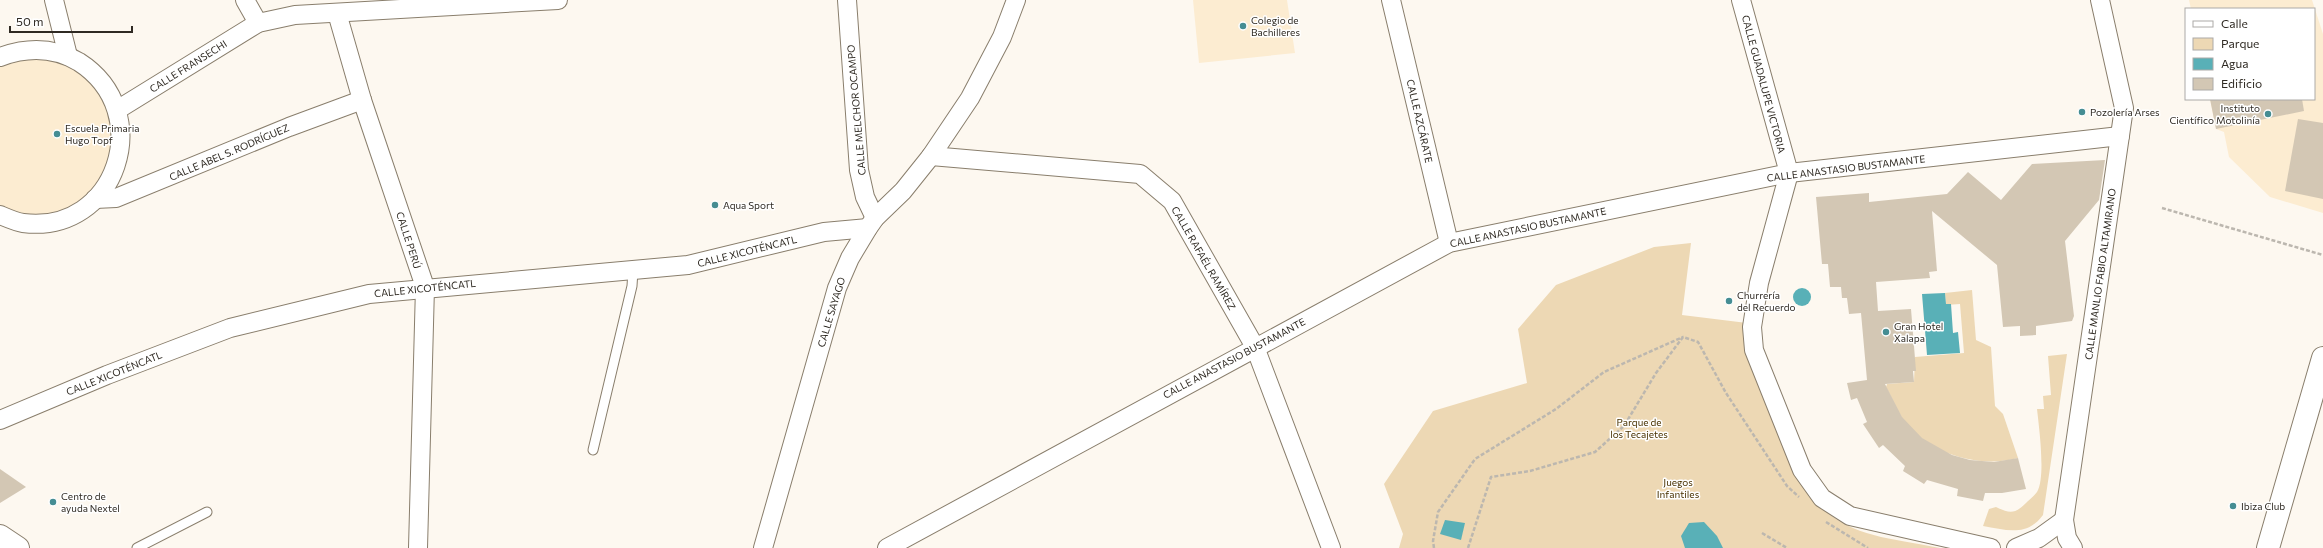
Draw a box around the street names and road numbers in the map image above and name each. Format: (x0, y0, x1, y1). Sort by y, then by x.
street label: CALLE GUADALUPE VICTORIA (1740, 14, 1788, 154)
street label: CALLE FRANSECHI (147, 37, 229, 95)
street label: CALLE MELCHOR OCAMPO (844, 44, 868, 176)
street label: CALLE AZCÁRATE (1405, 78, 1435, 164)
street label: CALLE ABEL S. RODRÍGUEZ (167, 121, 291, 183)
street label: CALLE ANASTASIO BUSTAMANTE (1766, 152, 1926, 184)
street label: CALLE MANLIO FABIO ALTAMIRANO (2082, 187, 2118, 361)
street label: CALLE RAFAÉL RAMÍREZ (1169, 204, 1239, 312)
street label: CALLE ANASTASIO BUSTAMANTE (1449, 205, 1607, 249)
street label: CALLE PERÚ (394, 210, 424, 270)
street label: CALLE XICOTÉNCATL (696, 233, 798, 269)
street label: CALLE SAYAGO (815, 275, 847, 349)
street label: CALLE XICOTÉNCATL (374, 277, 477, 299)
street label: CALLE ANASTASIO BUSTAMANTE (1161, 315, 1307, 401)
street label: CALLE XICOTÉNCATL (64, 348, 164, 398)

